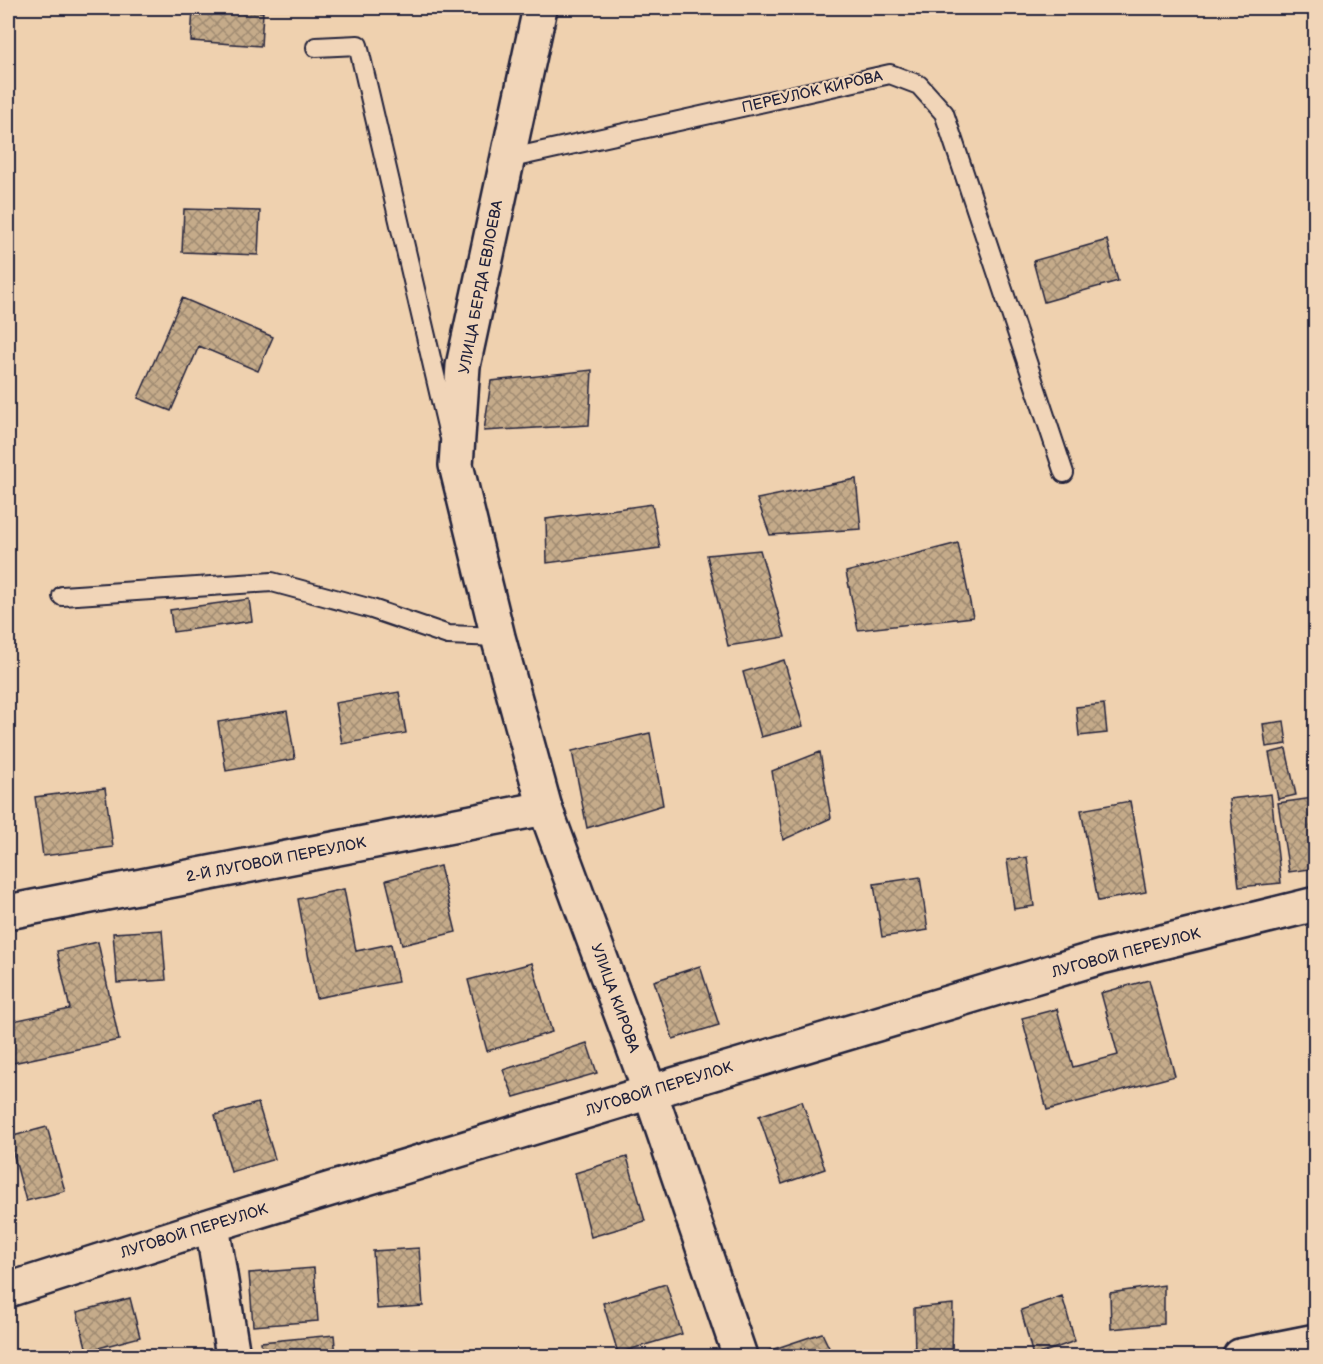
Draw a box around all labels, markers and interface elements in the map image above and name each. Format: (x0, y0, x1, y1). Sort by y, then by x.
street label: ПЕРЕУЛОК КИРОВА (740, 66, 885, 117)
street label: УЛИЦА БЕРДА ЕВЛОЕВА (455, 198, 507, 375)
street label: 2-Й ЛУГОВОЙ ПЕРЕУЛОК (185, 833, 368, 887)
street label: ЛУГОВОЙ ПЕРЕУЛОК (1049, 924, 1203, 982)
street label: УЛИЦА КИРОВА (586, 941, 644, 1056)
street label: ЛУГОВОЙ ПЕРЕУЛОК (582, 1057, 735, 1121)
street label: ЛУГОВОЙ ПЕРЕУЛОК (117, 1199, 270, 1263)

